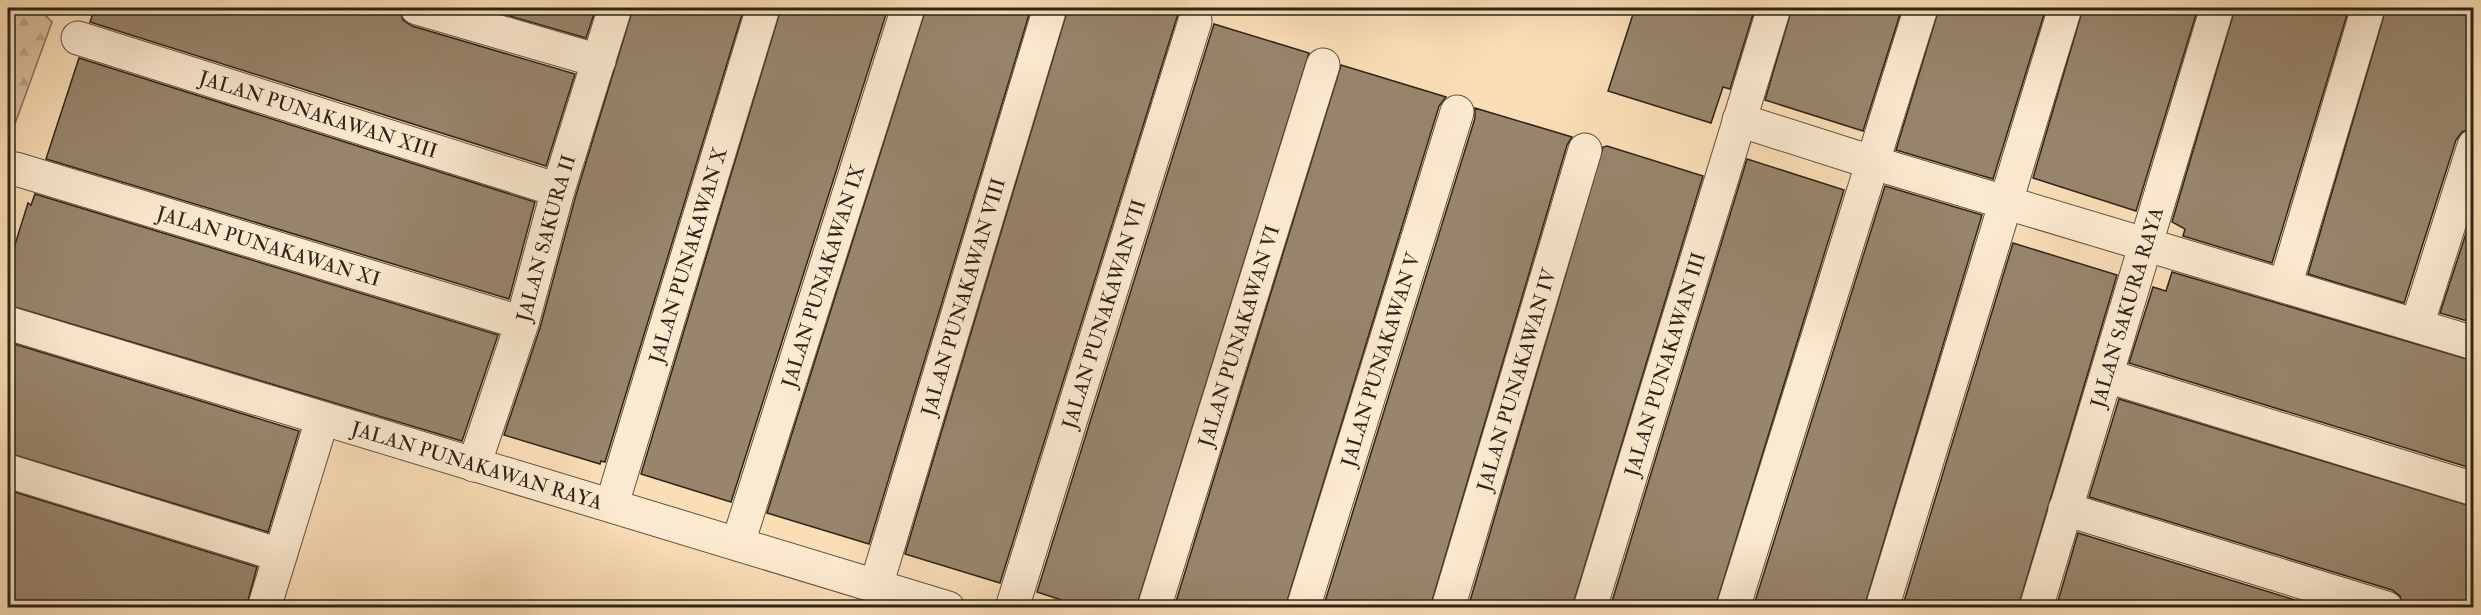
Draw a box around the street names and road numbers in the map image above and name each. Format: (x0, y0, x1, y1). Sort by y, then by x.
street label: JALAN PUNAKAWAN XIII (195, 64, 440, 164)
street label: JALAN PUNAKAWAN X (643, 144, 732, 367)
street label: JALAN SAKURA II (510, 152, 581, 325)
street label: JALAN PUNAKAWAN IX (775, 161, 870, 392)
street label: JALAN PUNAKAWAN VIII (915, 175, 1011, 420)
street label: JALAN PUNAKAWAN VII (1056, 196, 1151, 433)
street label: JALAN PUNAKAWAN XI (153, 200, 383, 292)
street label: JALAN SAKURA RAYA (2084, 204, 2169, 412)
street label: JALAN PUNAKAWAN VI (1192, 222, 1285, 451)
street label: JALAN PUNAKAWAN V (1335, 249, 1425, 471)
street label: JALAN PUNAKAWAN III (1618, 249, 1711, 480)
street label: JALAN PUNAKAWAN IV (1471, 265, 1562, 495)
street label: JALAN PUNAKAWAN RAYA (347, 415, 606, 515)

